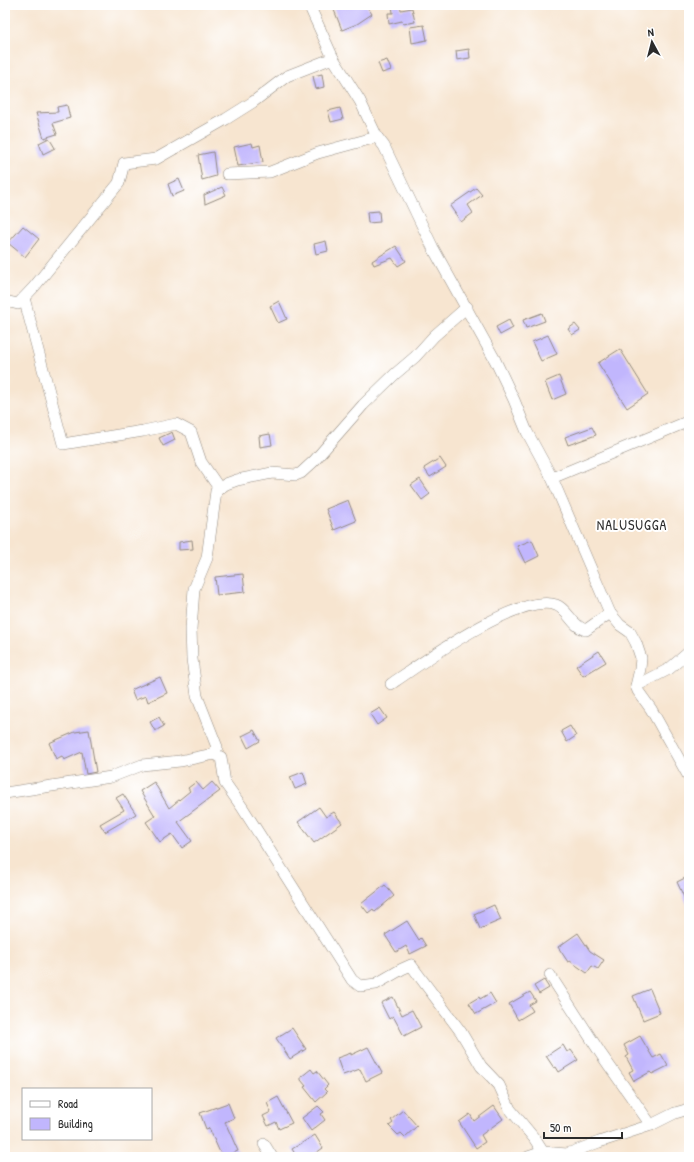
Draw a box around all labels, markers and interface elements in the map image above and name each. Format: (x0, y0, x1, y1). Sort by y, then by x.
north arrow (632, 22, 672, 62)
text: N (647, 25, 655, 39)
district label: NALUSUGGA (597, 515, 667, 534)
legend (22, 1088, 152, 1140)
text: Road (58, 1095, 78, 1112)
scale bar (544, 1114, 622, 1140)
text: Building (58, 1115, 93, 1132)
text: 50 m (550, 1119, 571, 1136)

